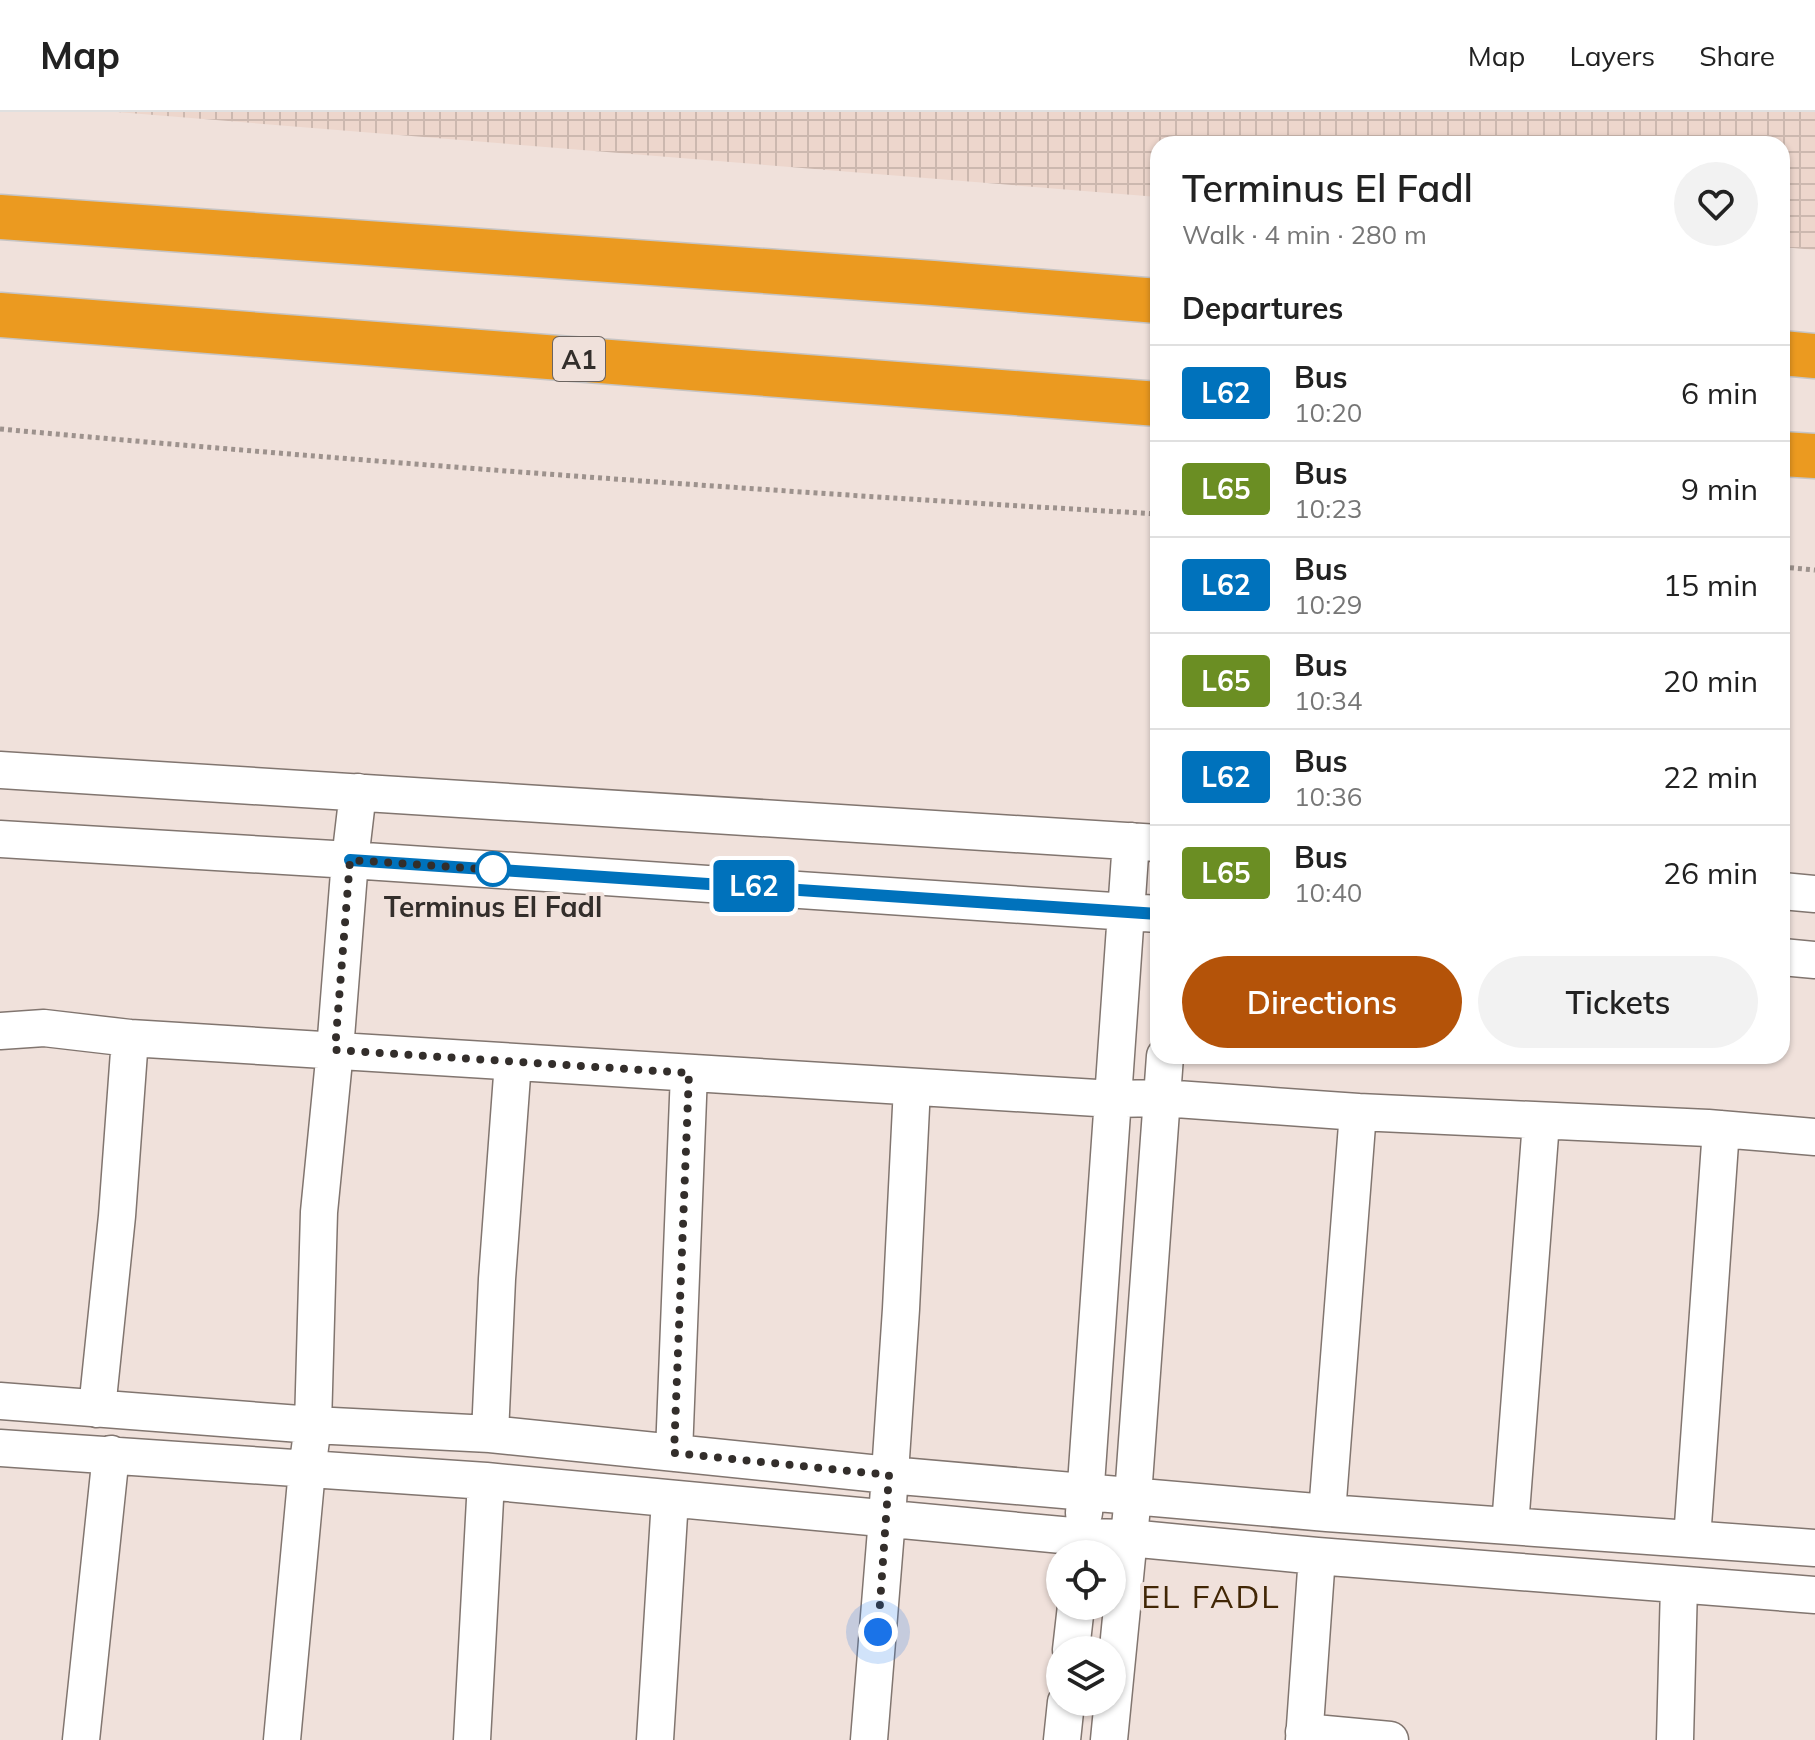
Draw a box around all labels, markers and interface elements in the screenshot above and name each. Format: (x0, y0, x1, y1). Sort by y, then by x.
text: Map (40, 31, 120, 79)
text: Map (1468, 38, 1525, 73)
text: Layers (1569, 38, 1655, 73)
text: Share (1699, 38, 1775, 73)
button: heart (1674, 162, 1758, 246)
text: Terminus El Fadl (1182, 164, 1473, 212)
text: Walk · 4 min · 280 m (1182, 218, 1427, 251)
text: Departures (1182, 289, 1343, 327)
road number: A1 (553, 337, 605, 381)
text: Bus (1294, 358, 1348, 396)
text: 6 min (1681, 374, 1758, 412)
text: L62 (1201, 375, 1251, 410)
text: 10:20 (1294, 396, 1362, 429)
text: Bus (1294, 454, 1348, 492)
text: 9 min (1681, 470, 1758, 508)
text: L65 (1201, 471, 1251, 506)
text: 10:23 (1294, 492, 1362, 525)
text: Bus (1294, 550, 1348, 588)
text: 15 min (1663, 566, 1758, 604)
text: L62 (1201, 567, 1251, 602)
text: 10:29 (1294, 588, 1362, 621)
text: Bus (1294, 646, 1348, 684)
text: 20 min (1663, 662, 1758, 700)
text: L65 (1201, 663, 1251, 698)
text: 10:34 (1294, 684, 1362, 717)
text: Bus (1294, 742, 1348, 780)
text: 22 min (1663, 758, 1758, 796)
text: L62 (1201, 759, 1251, 794)
text: 10:36 (1294, 780, 1362, 813)
text: Bus (1294, 838, 1348, 876)
marker: Terminus El Fadl (476, 852, 510, 886)
text: 26 min (1663, 854, 1758, 892)
text: L65 (1201, 855, 1251, 890)
line badge: L62 (708, 860, 800, 912)
text: L62 (729, 868, 779, 903)
text: 10:40 (1294, 876, 1362, 909)
place label: Terminus El Fadl (384, 889, 602, 924)
button: Directions (1182, 956, 1462, 1048)
button: Tickets (1478, 956, 1758, 1048)
map controls (1046, 1540, 1126, 1716)
button: locate (1046, 1540, 1126, 1620)
district label: EL FADL (1141, 1576, 1281, 1616)
your location (858, 1612, 898, 1652)
button: layers (1046, 1636, 1126, 1716)

